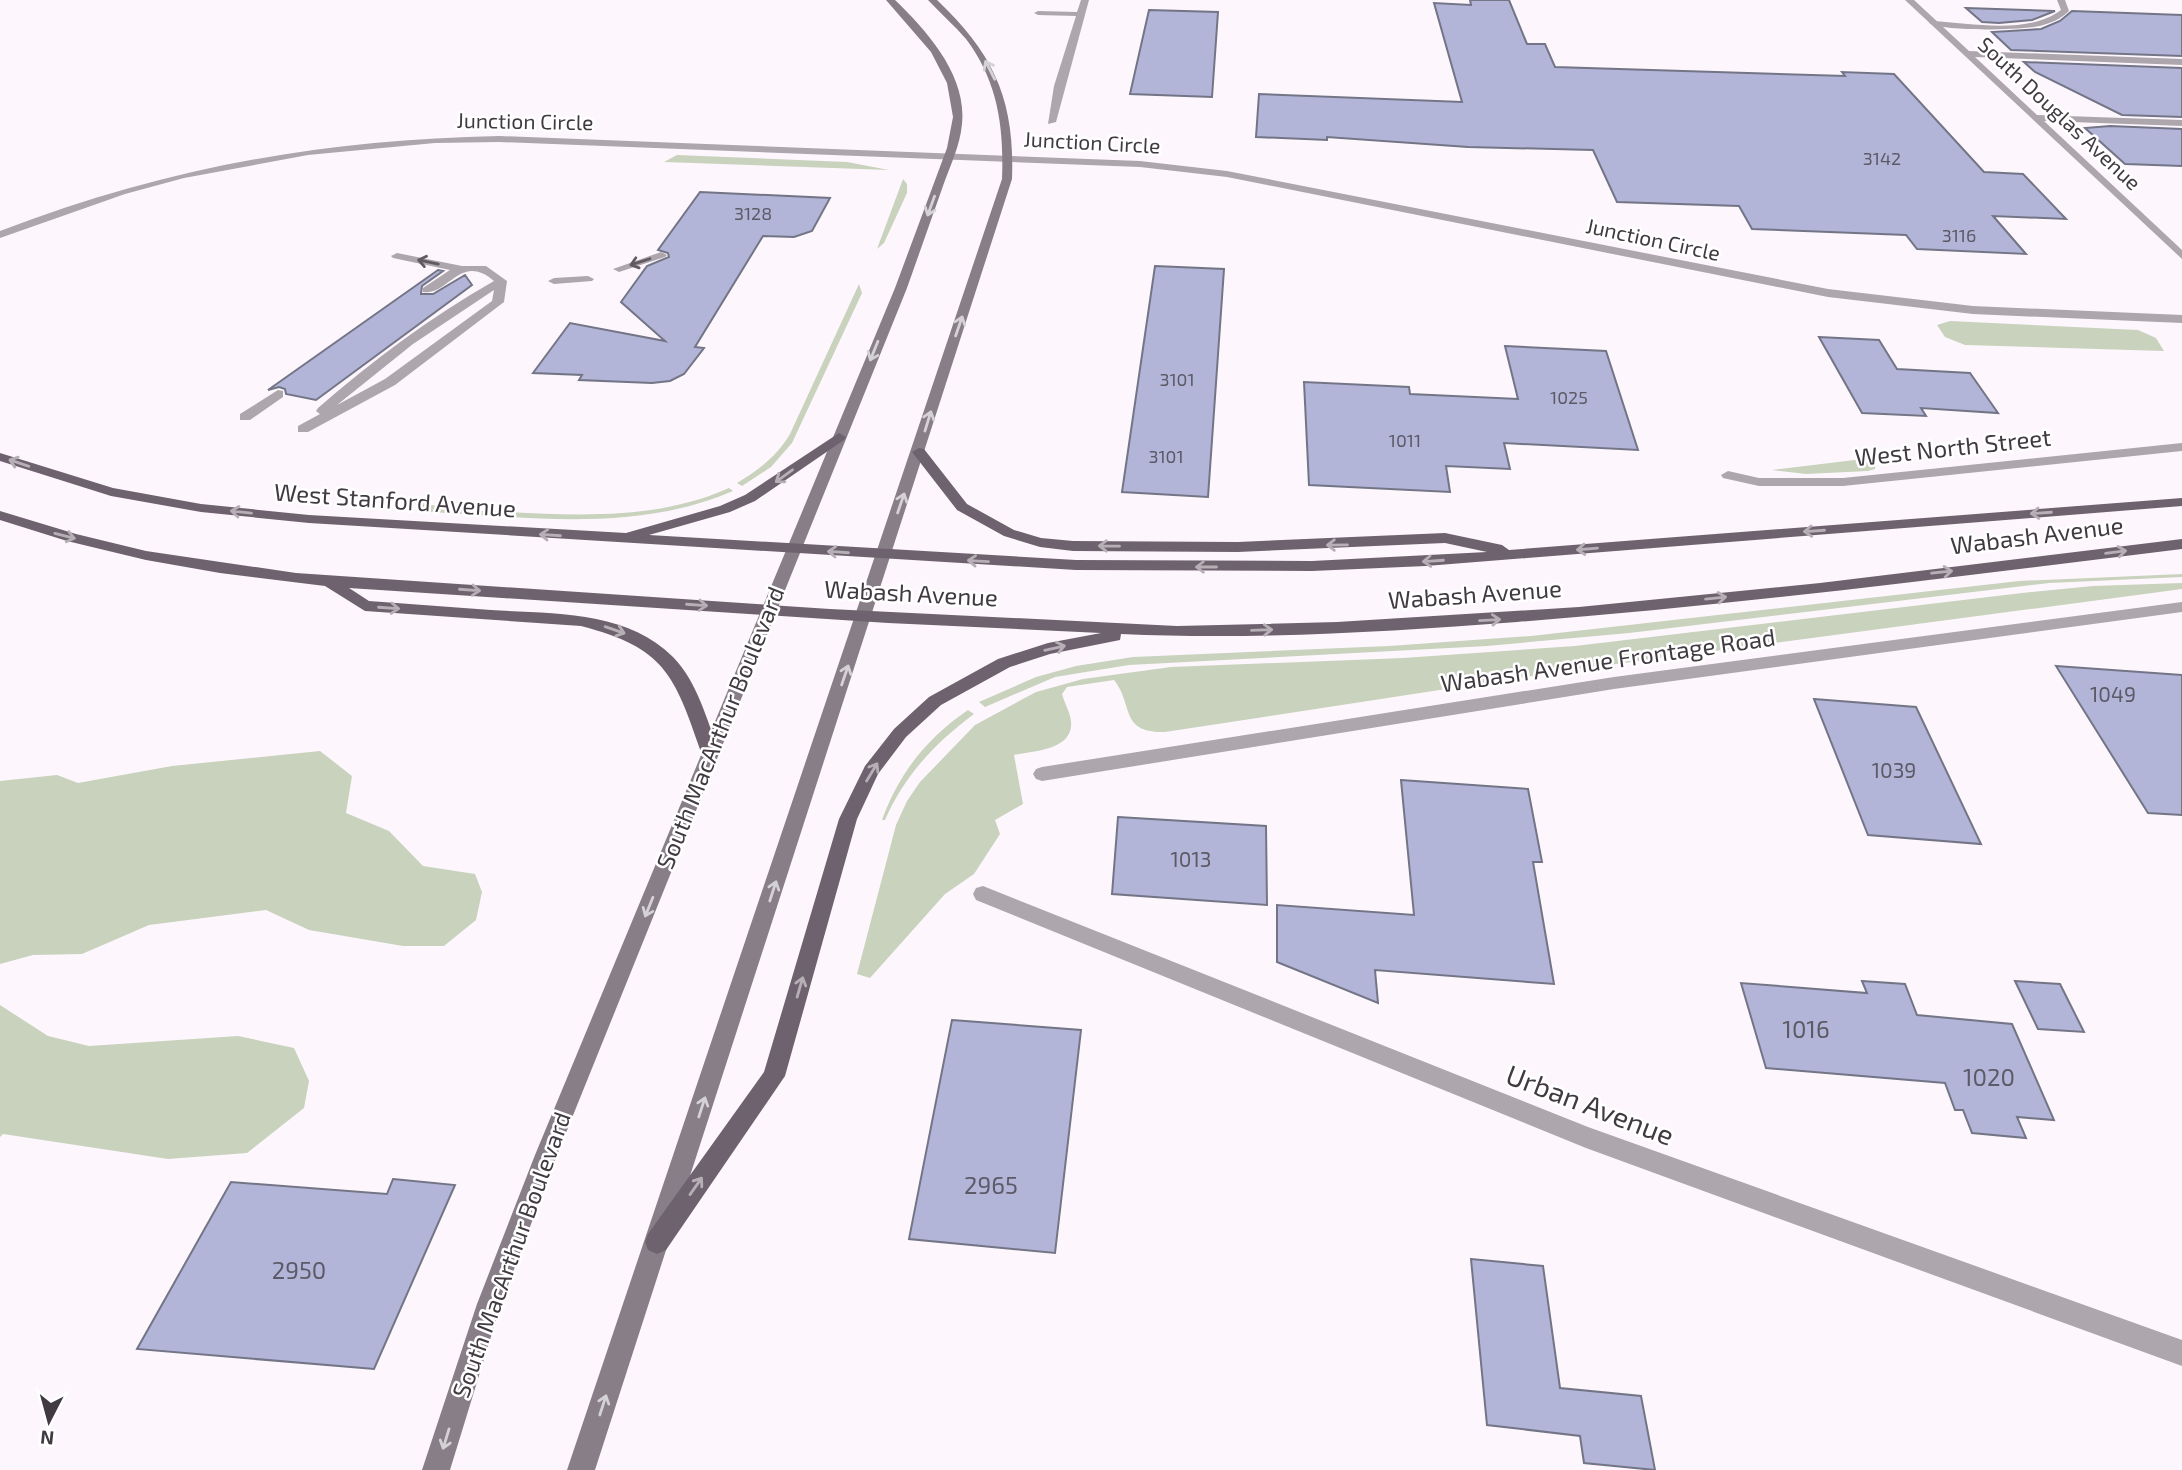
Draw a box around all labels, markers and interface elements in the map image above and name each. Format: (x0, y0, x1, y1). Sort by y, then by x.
street label: South Douglas Avenue (1974, 31, 2146, 195)
one-way arrow (983, 60, 997, 81)
street label: Junction Circle (456, 107, 594, 134)
street label: Junction Circle (1023, 125, 1161, 158)
house number: 3142 (1863, 147, 1901, 169)
one-way arrow (924, 195, 936, 217)
house number: 3128 (734, 202, 772, 224)
street label: Junction Circle (1584, 212, 1723, 265)
house number: 3116 (1942, 224, 1976, 246)
one-way arrow (417, 254, 440, 268)
one-way arrow (629, 257, 651, 269)
one-way arrow (954, 315, 966, 337)
one-way arrow (867, 340, 880, 362)
house number: 3101 (1159, 368, 1195, 390)
house number: 1025 (1550, 386, 1588, 408)
one-way arrow (923, 410, 936, 432)
street label: West North Street (1853, 422, 2052, 471)
house number: 1011 (1389, 429, 1421, 451)
house number: 3101 (1148, 445, 1184, 467)
one-way arrow (9, 456, 31, 468)
one-way arrow (775, 469, 794, 484)
street label: West Stanford Avenue (273, 477, 517, 522)
one-way arrow (896, 493, 908, 515)
one-way arrow (230, 505, 253, 518)
one-way arrow (2030, 507, 2052, 520)
street label: Wabash Avenue (1949, 510, 2125, 559)
one-way arrow (1803, 525, 1826, 538)
one-way arrow (539, 528, 562, 541)
one-way arrow (53, 530, 76, 543)
one-way arrow (1325, 538, 1348, 551)
one-way arrow (1098, 540, 1121, 553)
one-way arrow (1576, 543, 1599, 556)
one-way arrow (828, 545, 850, 558)
one-way arrow (2104, 545, 2127, 558)
one-way arrow (967, 554, 990, 567)
one-way arrow (1422, 555, 1445, 568)
one-way arrow (1194, 560, 1217, 574)
one-way arrow (1930, 566, 1953, 579)
street label: Wabash Avenue (824, 573, 999, 612)
street label: Wabash Avenue (1387, 573, 1563, 614)
street label: South MacArthur Boulevard (650, 582, 790, 873)
one-way arrow (459, 584, 482, 597)
one-way arrow (1704, 591, 1727, 604)
one-way arrow (686, 599, 709, 612)
one-way arrow (377, 602, 400, 615)
one-way arrow (1478, 613, 1500, 626)
street label: Wabash Avenue Frontage Road (1439, 622, 1777, 697)
one-way arrow (1251, 623, 1274, 637)
one-way arrow (604, 625, 626, 637)
one-way arrow (1043, 640, 1066, 654)
one-way arrow (840, 665, 852, 687)
house number: 1049 (2090, 681, 2136, 706)
house number: 1039 (1872, 757, 1916, 782)
one-way arrow (865, 762, 879, 782)
house number: 1013 (1170, 846, 1212, 871)
one-way arrow (767, 880, 780, 902)
one-way arrow (641, 895, 654, 917)
one-way arrow (794, 976, 807, 998)
house number: 1016 (1782, 1014, 1830, 1043)
street label: Urban Avenue (1502, 1056, 1679, 1152)
house number: 1020 (1963, 1062, 2015, 1091)
one-way arrow (696, 1096, 709, 1118)
street label: South MacArthur Boulevard (445, 1108, 576, 1401)
house number: 2965 (964, 1170, 1018, 1199)
one-way arrow (689, 1177, 703, 1196)
house number: 2950 (272, 1255, 326, 1284)
north arrow (14, 1386, 84, 1456)
one-way arrow (597, 1395, 610, 1417)
text: N (39, 1426, 55, 1451)
one-way arrow (438, 1428, 451, 1450)

